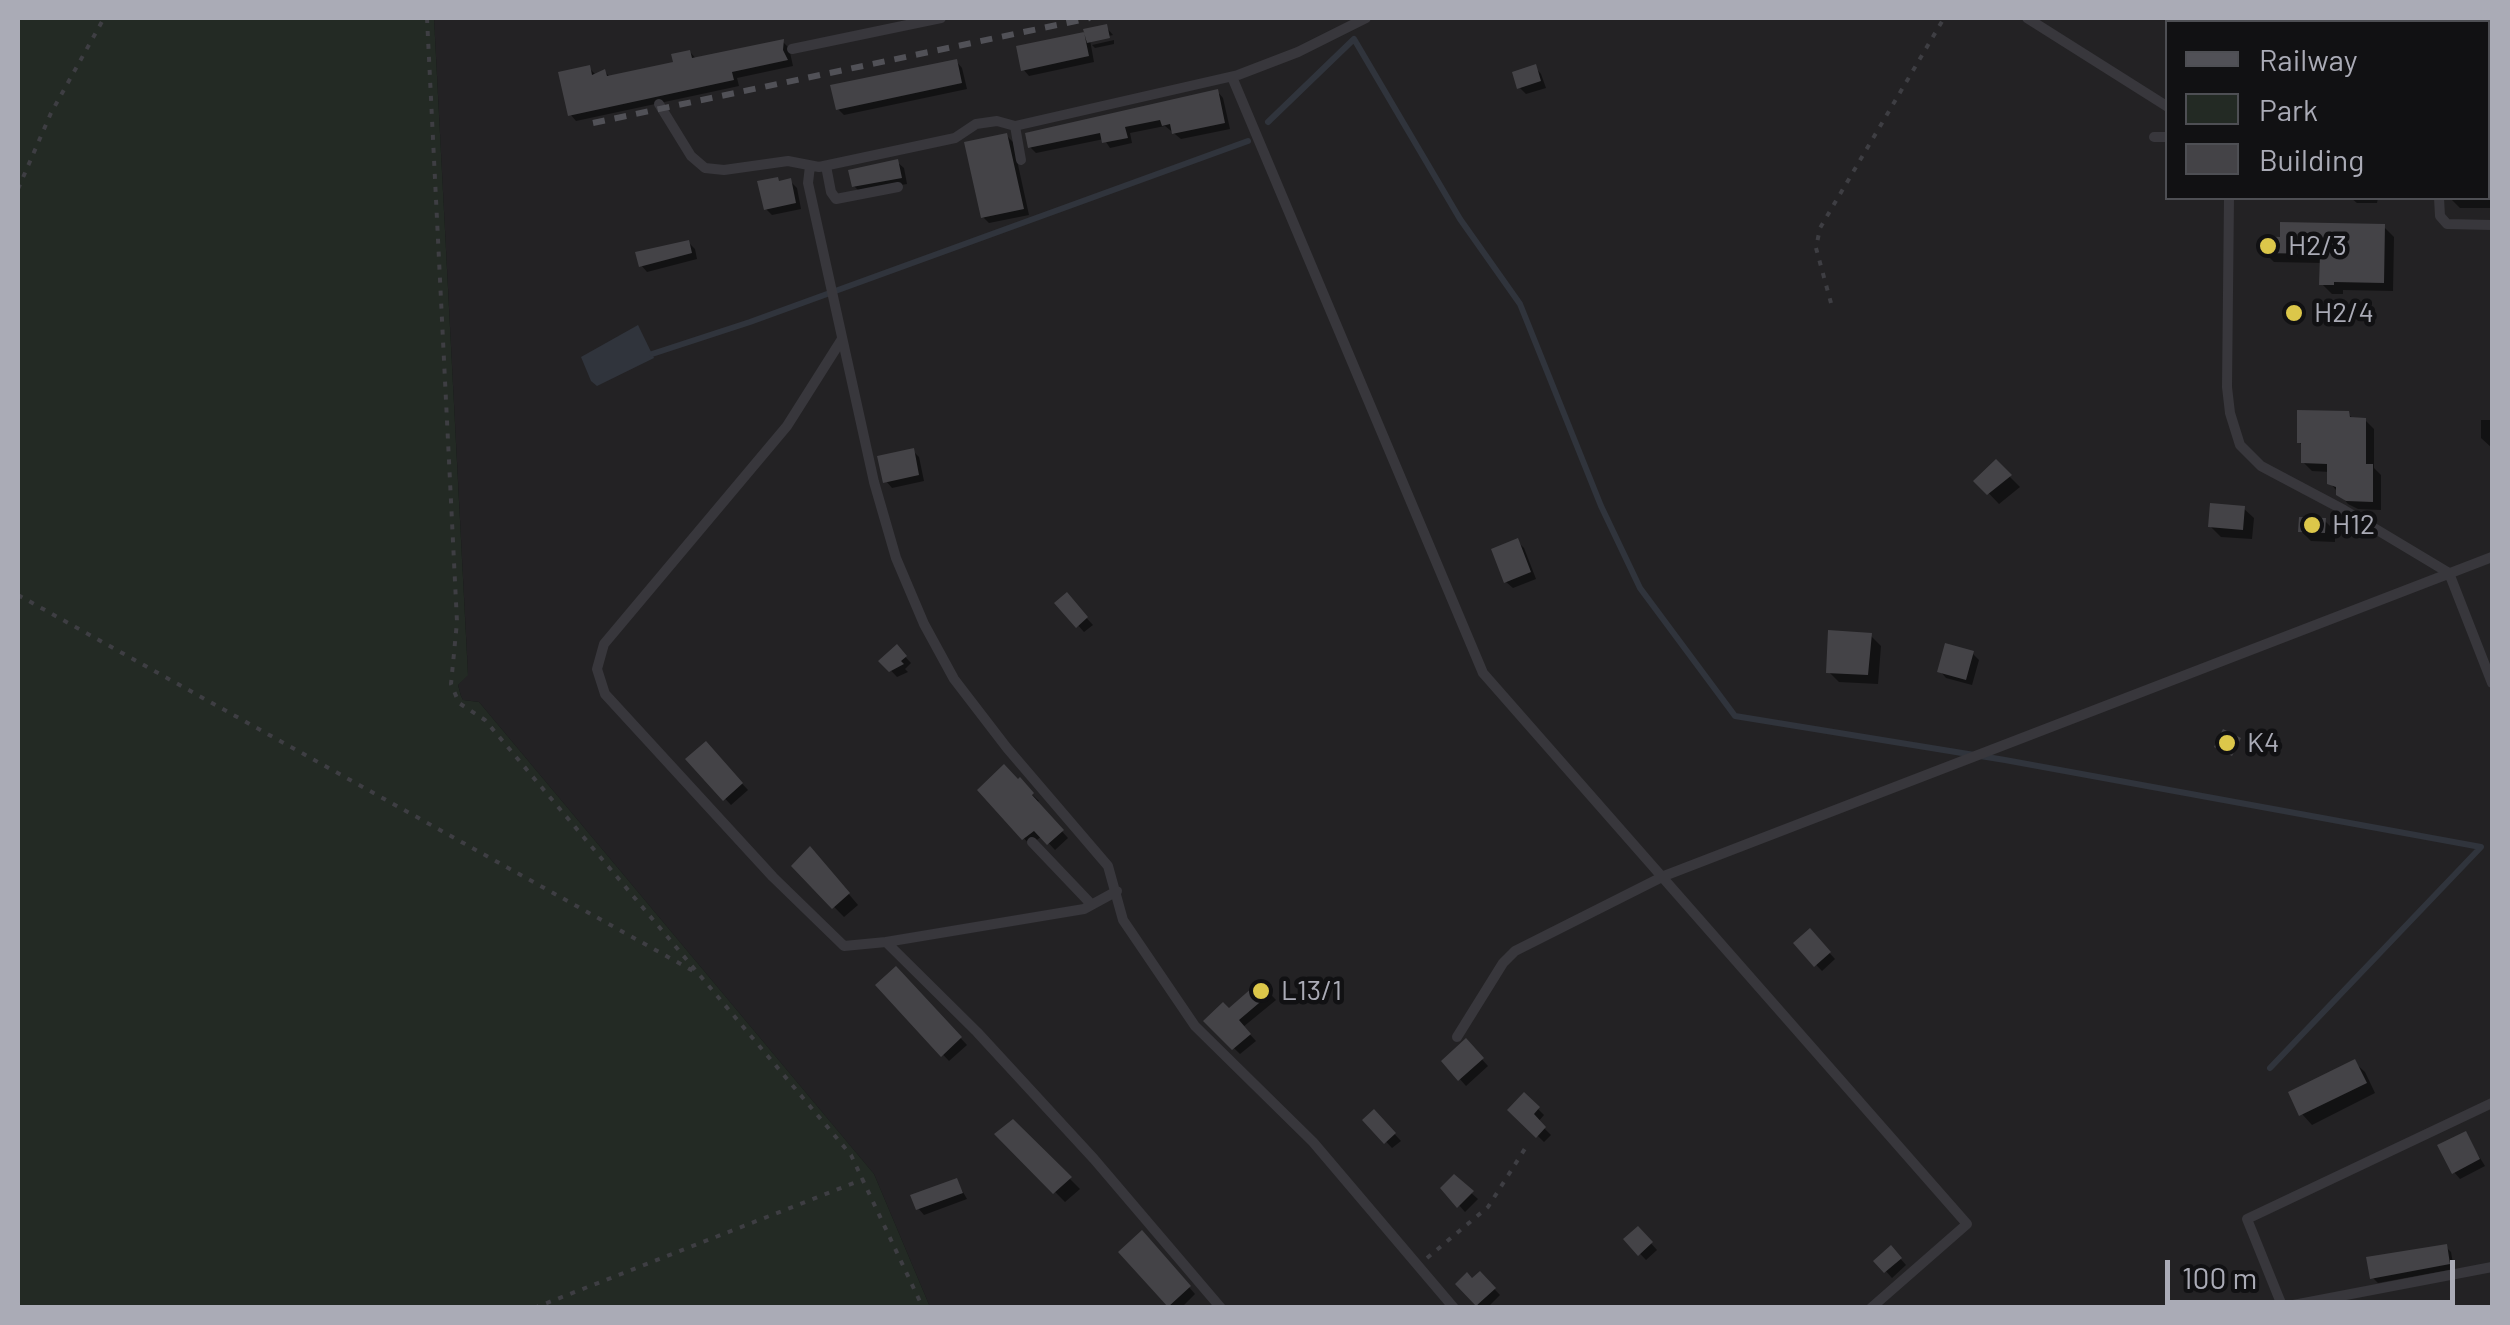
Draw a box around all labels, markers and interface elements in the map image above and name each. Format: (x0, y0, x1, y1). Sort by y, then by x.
legend (2165, 20, 2490, 200)
text: Railway (2259, 41, 2358, 77)
text: Park (2259, 91, 2318, 127)
text: Building (2259, 141, 2364, 177)
place label: H2/3 (2288, 229, 2347, 263)
marker: H2/3 (2257, 235, 2279, 257)
place label: H2/4 (2314, 296, 2374, 330)
marker: H2/4 (2283, 302, 2305, 324)
place label: H12 (2332, 508, 2375, 542)
marker: H12 (2301, 514, 2323, 536)
place label: K4 (2247, 726, 2280, 760)
marker: K4 (2216, 732, 2238, 754)
place label: L13/1 (1281, 974, 1342, 1008)
marker: L13/1 (1250, 980, 1272, 1002)
scale bar (2170, 1240, 2460, 1302)
text: 100 m (2182, 1259, 2257, 1295)

